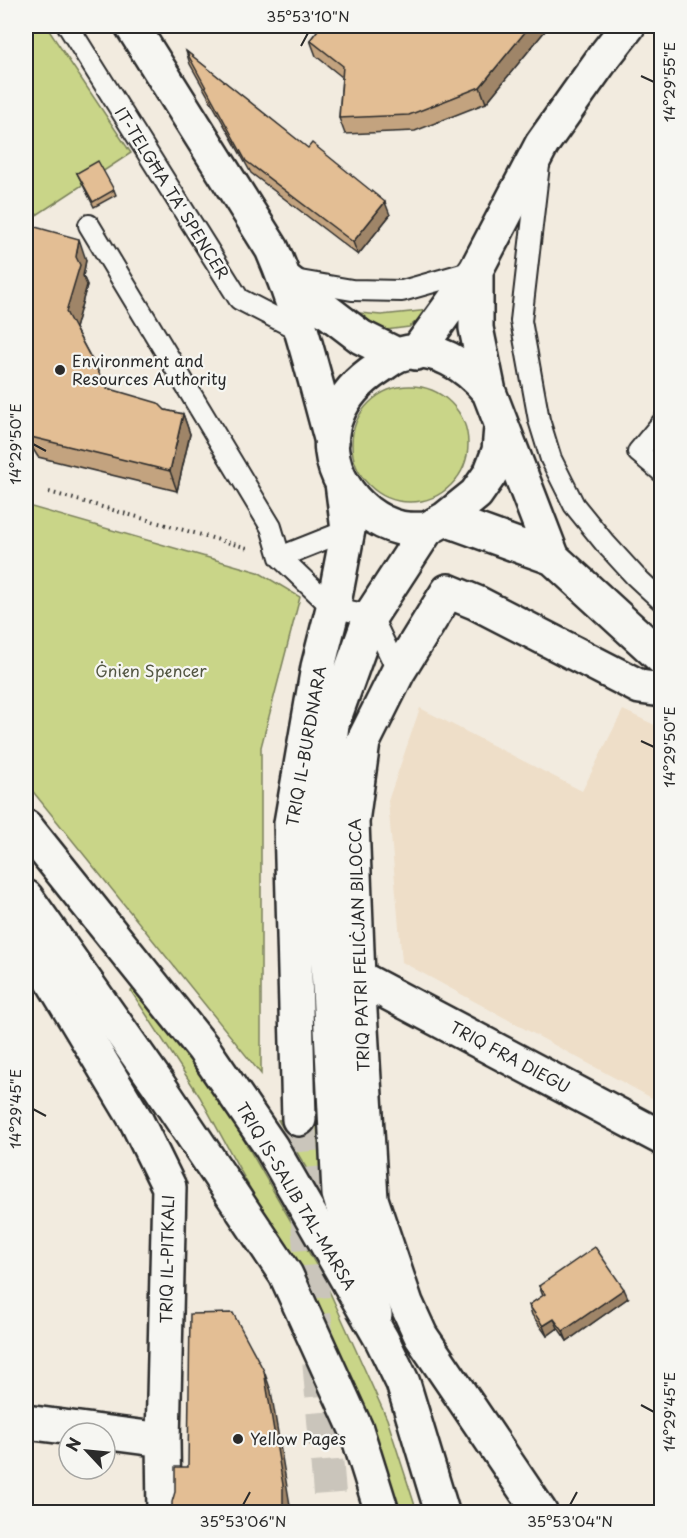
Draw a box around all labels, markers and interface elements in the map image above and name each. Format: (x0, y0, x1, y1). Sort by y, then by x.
text: 35°53'10"N (266, 4, 350, 27)
text: 14°29'55"E (657, 42, 680, 122)
street label: IT-TELGĦA TA' SPENCER (110, 102, 236, 283)
place label: Environment and Resources Authority (72, 348, 227, 390)
marker: Environment and Resources Authority (53, 363, 67, 377)
text: 14°29'50"E (3, 403, 26, 485)
park label: Ġnien Spencer (95, 658, 207, 682)
street label: TRIQ IL-BURDNARA (279, 664, 331, 828)
text: 14°29'50"E (657, 706, 680, 788)
street label: TRIQ PATRI FELIĊJAN BILOCCA (342, 818, 374, 1072)
street label: TRIQ FRA DIEGU (446, 1014, 575, 1098)
text: 14°29'45"E (3, 1069, 26, 1149)
street label: TRIQ IS-SALIB TAL-MARSA (231, 1097, 363, 1294)
street label: TRIQ IL-PITKALI (153, 1194, 179, 1324)
text: 14°29'45"E (657, 1372, 680, 1452)
north arrow (57, 1421, 117, 1481)
place label: Yellow Pages (250, 1426, 346, 1450)
marker: Yellow Pages (231, 1432, 245, 1446)
text: N (59, 1433, 86, 1455)
text: 35°53'06"N (200, 1509, 286, 1532)
text: 35°53'04"N (527, 1509, 613, 1532)

